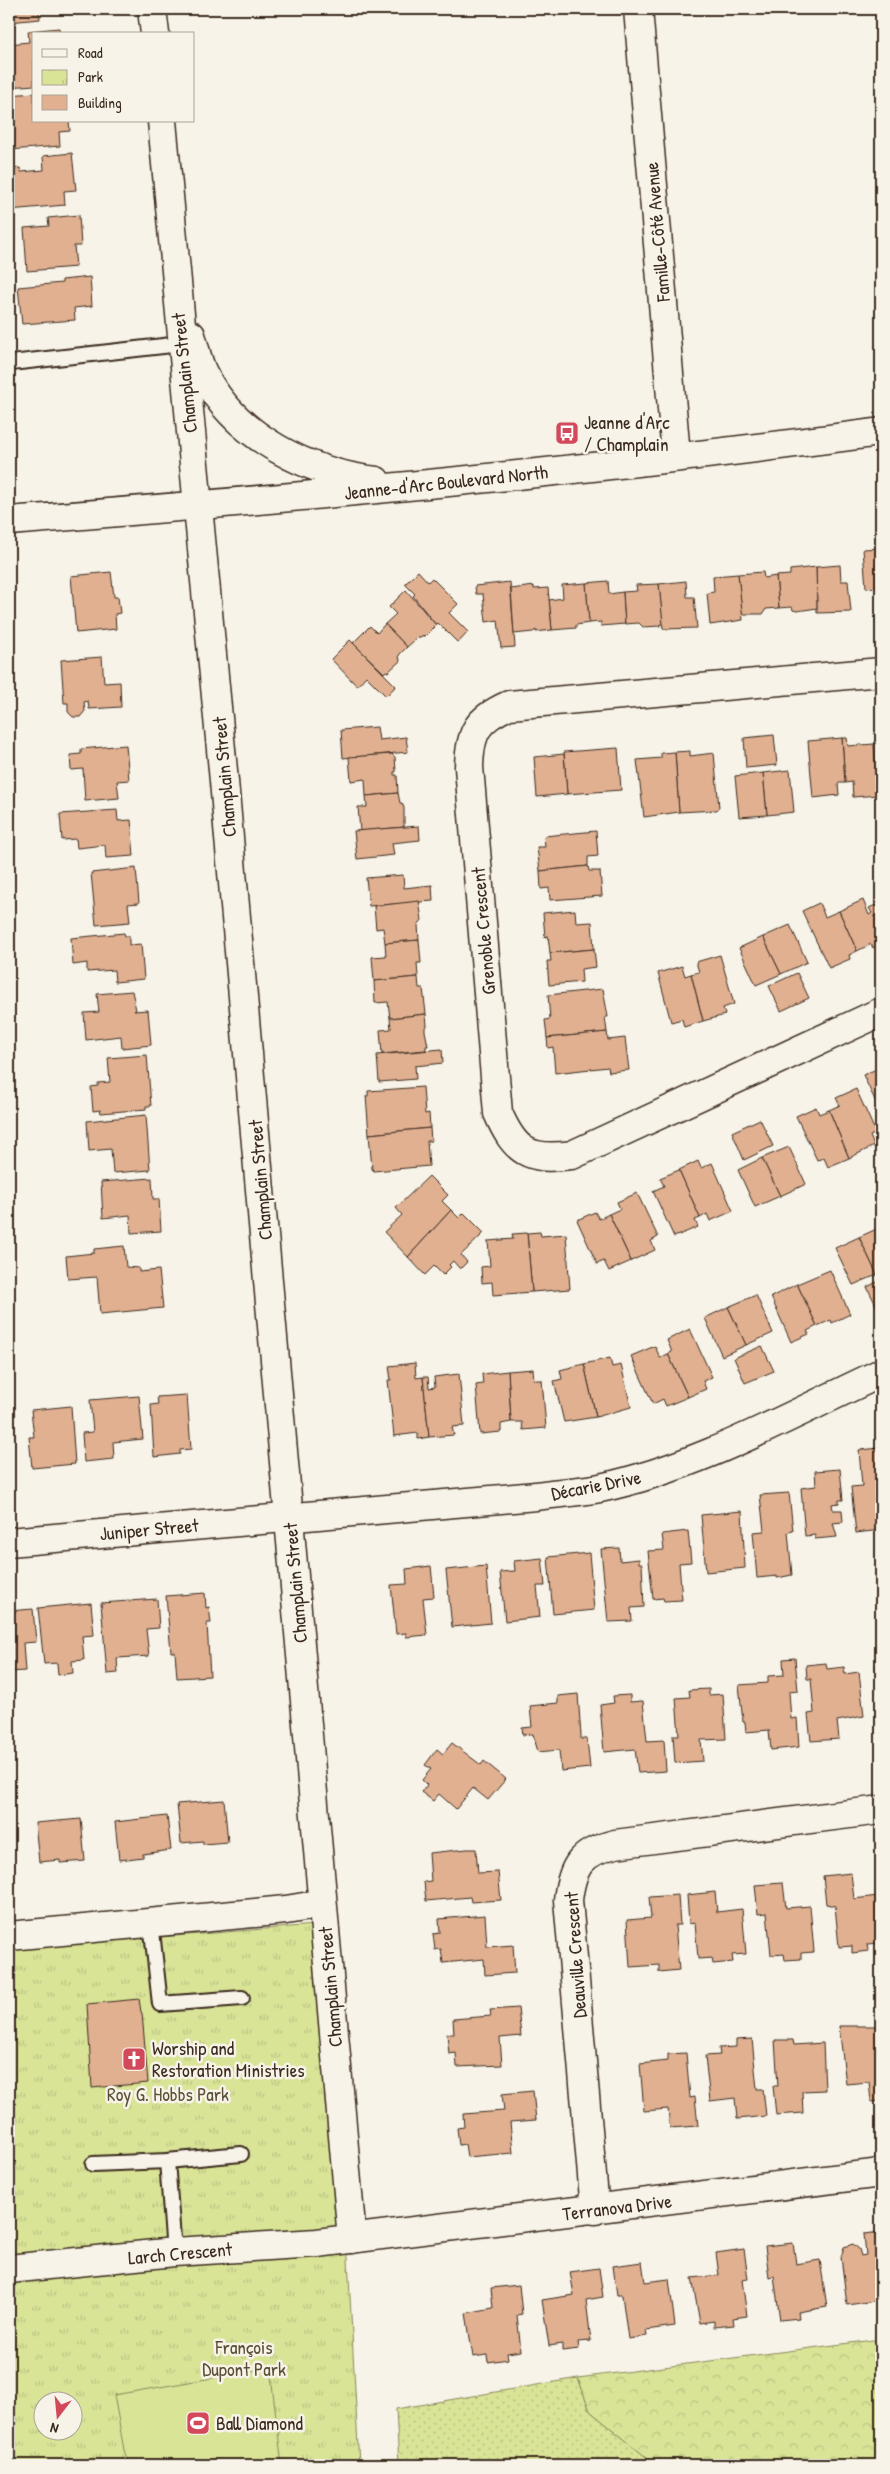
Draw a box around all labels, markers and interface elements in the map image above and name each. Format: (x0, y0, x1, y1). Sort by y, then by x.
legend (32, 32, 195, 122)
text: Road (78, 42, 103, 63)
text: Park (78, 66, 103, 87)
text: Building (78, 92, 122, 113)
street label: Famille-Côté Avenue (638, 161, 676, 304)
street label: Champlain Street (165, 311, 203, 434)
place label: Jeanne d'Arc / Champlain (584, 409, 670, 457)
bus stop icon: Jeanne d'Arc / Champlain (554, 420, 580, 446)
street label: Jeanne-d'Arc Boulevard North (343, 458, 549, 506)
street label: Champlain Street (206, 715, 242, 838)
street label: Grenoble Crescent (464, 866, 502, 996)
street label: Champlain Street (242, 1118, 278, 1241)
street label: Décarie Drive (549, 1464, 643, 1506)
street label: Juniper Street (99, 1512, 200, 1546)
street label: Champlain Street (277, 1521, 313, 1644)
street label: Deauville Crescent (558, 1891, 592, 2019)
street label: Champlain Street (312, 1925, 348, 2048)
place label: Worship and Restoration Ministries (152, 2035, 305, 2083)
church icon: Worship and Restoration Ministries (121, 2046, 147, 2072)
park label: Roy G. Hobbs Park (107, 2081, 229, 2107)
street label: Terranova Drive (561, 2187, 674, 2227)
street label: Larch Crescent (127, 2235, 234, 2270)
park label: François Dupont Park (202, 2334, 286, 2382)
north arrow (32, 2392, 82, 2442)
sports icon: Ball Diamond (185, 2410, 211, 2436)
place label: Ball Diamond (216, 2410, 304, 2436)
text: N (48, 2419, 60, 2439)

